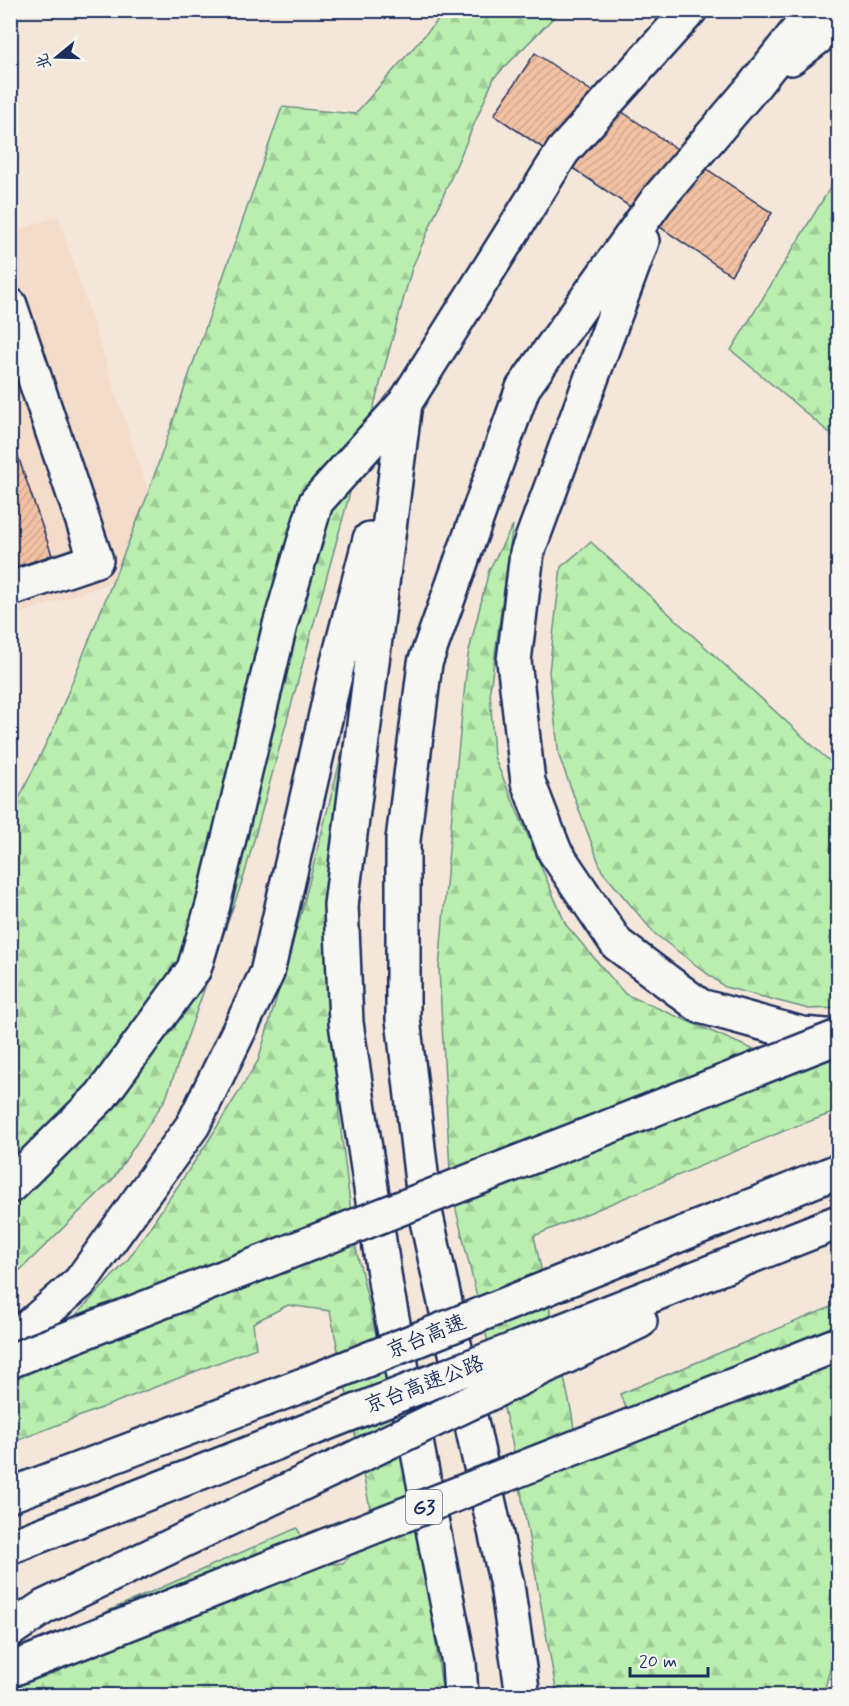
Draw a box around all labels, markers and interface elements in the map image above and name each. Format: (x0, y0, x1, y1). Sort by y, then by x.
north arrow (27, 27, 87, 87)
text: 北 (32, 50, 57, 72)
street label: 京台高速 (382, 1308, 471, 1366)
street label: 京台高速公路 (361, 1349, 488, 1421)
road number: G3 (406, 1490, 442, 1524)
scale bar (630, 1640, 708, 1678)
text: 20 m (639, 1650, 677, 1674)

